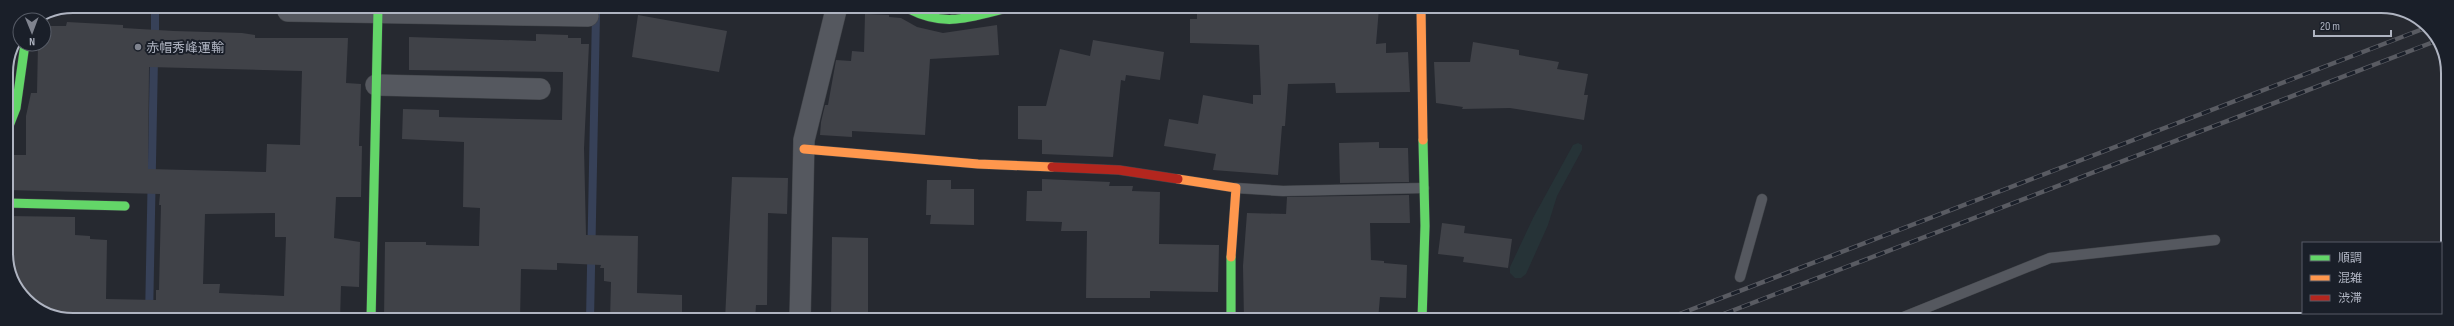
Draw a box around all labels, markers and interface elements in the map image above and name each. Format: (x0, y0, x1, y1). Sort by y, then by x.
north arrow (12, 12, 52, 52)
scale bar (2314, 12, 2391, 38)
text: 20 m (2320, 19, 2340, 34)
text: N (29, 35, 35, 48)
place label: 赤帽秀峰運輸 (146, 40, 224, 56)
marker: 赤帽秀峰運輸 (133, 42, 143, 52)
legend (2302, 242, 2442, 314)
text: 順調 (2338, 251, 2362, 266)
text: 混雑 (2338, 271, 2362, 286)
text: 渋滞 (2338, 291, 2362, 306)

